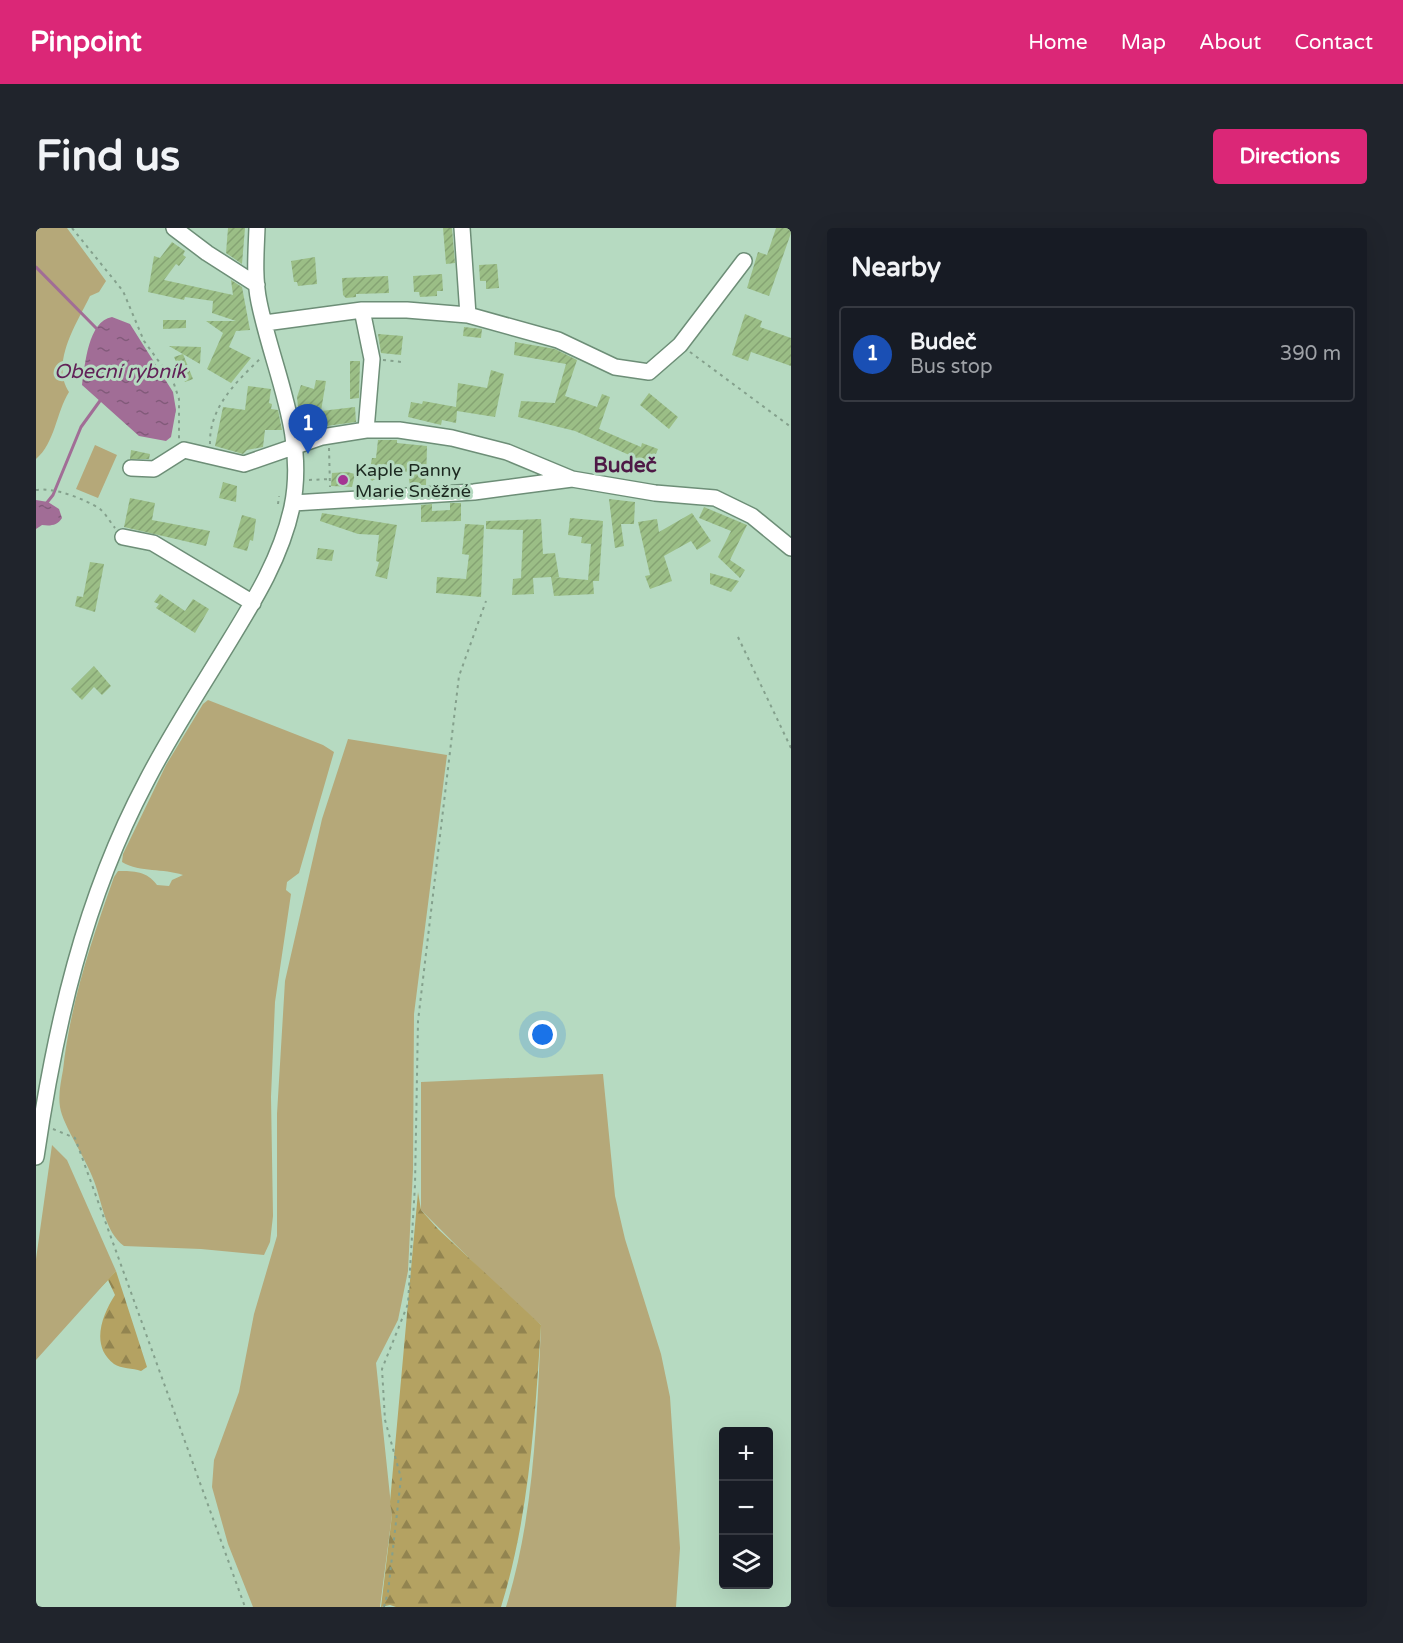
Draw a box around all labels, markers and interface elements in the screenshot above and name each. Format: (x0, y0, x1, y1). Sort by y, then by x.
text: Pinpoint (30, 25, 142, 59)
text: Home (1028, 30, 1088, 55)
text: Map (1121, 30, 1166, 55)
text: About (1199, 30, 1261, 55)
text: Contact (1294, 30, 1373, 55)
button: Directions (1213, 129, 1367, 184)
text: Find us (36, 131, 180, 182)
text: Nearby (851, 252, 941, 283)
text: Budeč (910, 329, 977, 355)
text: 1 (866, 342, 879, 366)
text: 390 m (1280, 342, 1341, 366)
text: Bus stop (910, 355, 993, 379)
water label: Obecní rybník (54, 360, 188, 384)
pin: 1 (288, 404, 328, 454)
district label: Budeč (593, 453, 657, 478)
place label: Kaple Panny Marie Sněžné (355, 459, 471, 502)
marker: Kaple Panny Marie Sněžné (336, 473, 350, 487)
your location (528, 1020, 557, 1049)
map controls (719, 1427, 773, 1589)
button: + (719, 1427, 773, 1481)
button: − (719, 1481, 773, 1535)
button: layers (719, 1535, 773, 1589)

